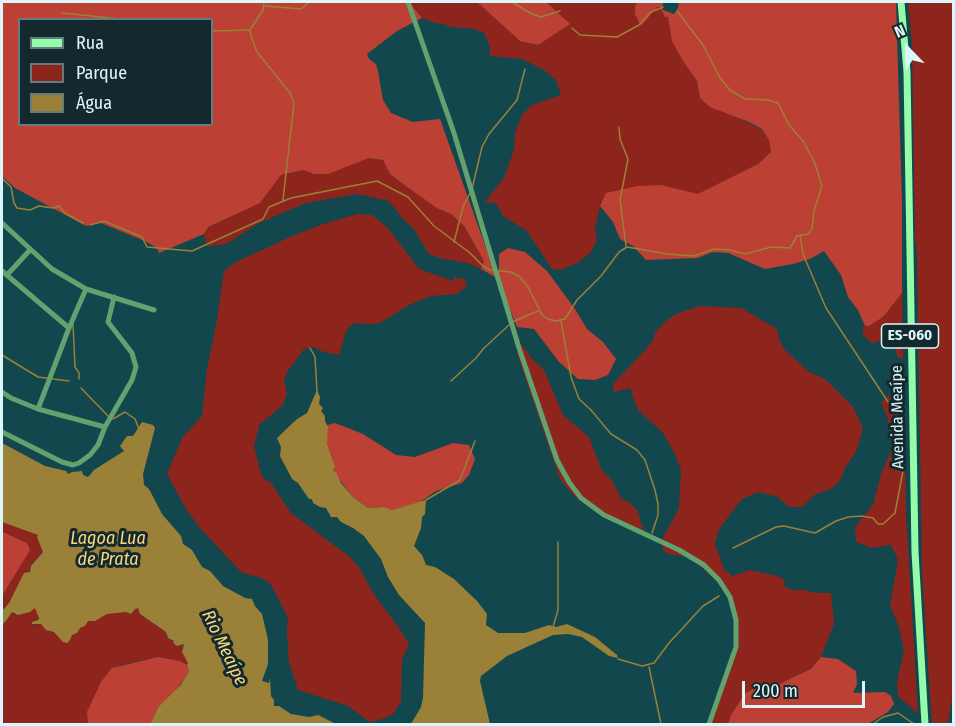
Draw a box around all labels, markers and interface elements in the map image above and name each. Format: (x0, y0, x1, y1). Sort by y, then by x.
legend (18, 18, 213, 126)
north arrow (877, 18, 937, 78)
text: N (892, 20, 908, 42)
text: Rua (76, 32, 104, 54)
text: Parque (76, 62, 127, 84)
text: Água (76, 92, 112, 114)
road number: ES-060 (882, 324, 938, 348)
street label: Avenida Meaípe (887, 365, 909, 469)
water label: Lagoa Lua de Prata (70, 528, 146, 570)
water label: Rio Meaípe (197, 607, 251, 689)
scale bar (745, 669, 868, 707)
text: 200 m (753, 680, 798, 702)

